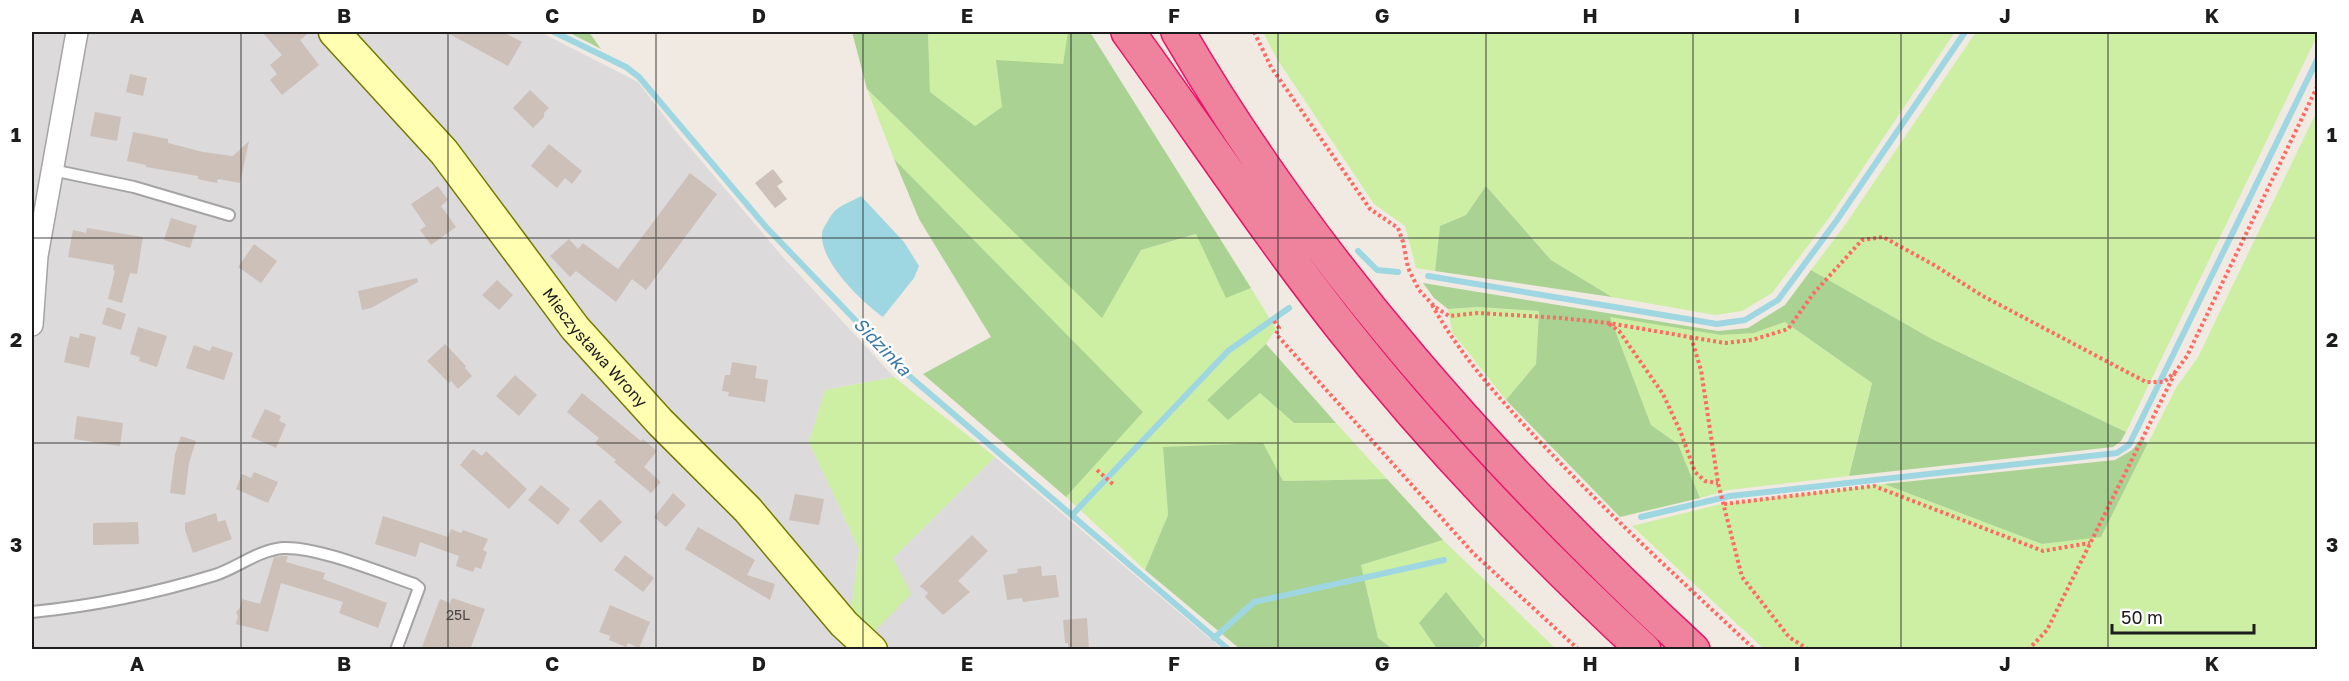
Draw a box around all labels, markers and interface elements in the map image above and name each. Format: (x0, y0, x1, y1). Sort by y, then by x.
text: A (130, 3, 144, 27)
text: B (337, 3, 351, 27)
text: C (545, 3, 559, 27)
text: D (752, 3, 766, 27)
text: E (961, 3, 973, 27)
text: F (1168, 3, 1180, 27)
text: G (1375, 3, 1389, 27)
text: H (1582, 3, 1598, 27)
text: I (1794, 3, 1800, 27)
text: J (1999, 3, 2011, 27)
text: K (2205, 3, 2220, 27)
text: 1 (11, 122, 21, 146)
text: 1 (2327, 122, 2337, 146)
street label: Mieczysława Wrony (538, 284, 652, 411)
water label: Sidzinka (850, 313, 916, 381)
text: 2 (10, 327, 22, 351)
text: 2 (2326, 327, 2338, 351)
text: 3 (10, 532, 22, 556)
text: 3 (2326, 532, 2338, 556)
scale bar (2112, 597, 2254, 635)
house number: 25L (446, 606, 470, 623)
text: 50 m (2121, 606, 2163, 628)
text: A (130, 651, 144, 675)
text: B (337, 651, 351, 675)
text: C (545, 651, 559, 675)
text: D (752, 651, 766, 675)
text: E (961, 651, 973, 675)
text: F (1168, 651, 1180, 675)
text: G (1375, 651, 1389, 675)
text: H (1582, 651, 1598, 675)
text: I (1794, 651, 1800, 675)
text: J (1999, 651, 2011, 675)
text: K (2205, 651, 2220, 675)

